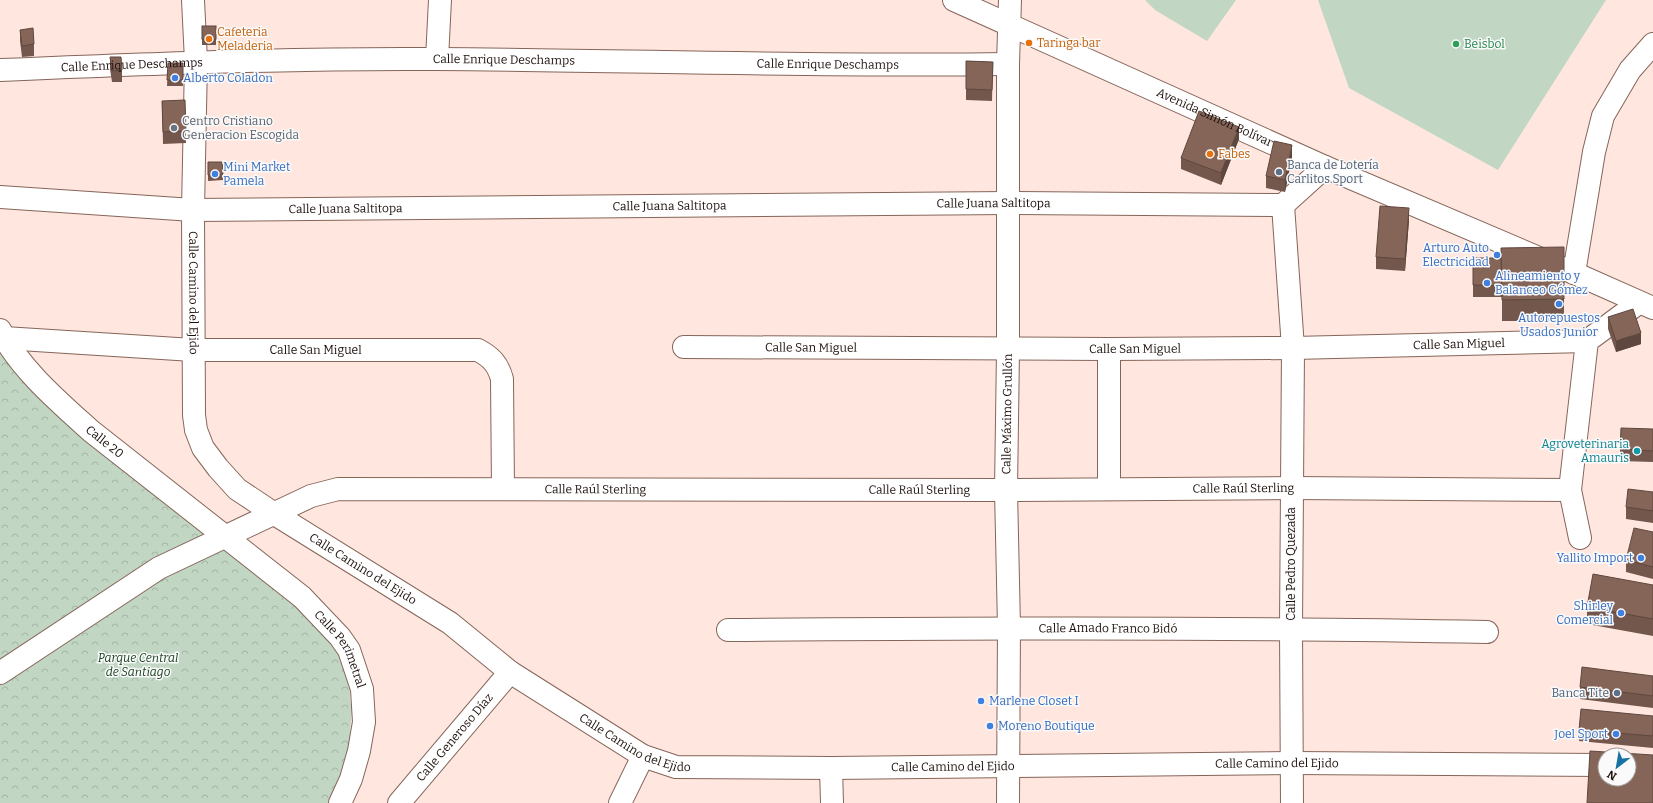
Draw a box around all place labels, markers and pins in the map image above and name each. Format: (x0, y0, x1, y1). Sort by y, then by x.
place label: Cafeteria Meladeria (217, 25, 273, 53)
marker: Cafeteria Meladeria (204, 34, 214, 44)
place label: Taringa bar (1037, 36, 1101, 50)
place label: Beisbol (1464, 37, 1505, 51)
marker: Taringa bar (1024, 38, 1034, 48)
marker: Beisbol (1451, 39, 1461, 49)
place label: Alberto Coladon (183, 71, 273, 85)
marker: Alberto Coladon (170, 73, 180, 83)
place label: Centro Cristiano Generacion Escogida (182, 114, 299, 142)
marker: Centro Cristiano Generacion Escogida (169, 123, 179, 133)
place label: Fabes (1218, 147, 1250, 161)
marker: Fabes (1205, 149, 1215, 159)
place label: Banca de Lotería Carlitos Sport (1287, 158, 1379, 186)
place label: Mini Market Pamela (223, 160, 291, 188)
marker: Banca de Lotería Carlitos Sport (1274, 167, 1284, 177)
marker: Mini Market Pamela (210, 169, 220, 179)
place label: Arturo Auto Electricidad (1422, 241, 1489, 269)
marker: Arturo Auto Electricidad (1492, 250, 1502, 260)
place label: Alineamiento y Balanceo Gómez (1495, 269, 1588, 297)
marker: Alineamiento y Balanceo Gómez (1482, 278, 1492, 288)
marker: Autorepuestos Usados Junior (1554, 299, 1564, 309)
place label: Autorepuestos Usados Junior (1518, 311, 1600, 339)
place label: Agroveterinaria Amauris (1541, 437, 1629, 465)
marker: Agroveterinaria Amauris (1632, 446, 1642, 456)
place label: Yallito Import (1556, 551, 1634, 565)
marker: Yallito Import (1636, 553, 1646, 563)
place label: Shirley Comercial (1556, 599, 1614, 627)
marker: Shirley Comercial (1616, 608, 1626, 618)
place label: Banca Tite (1551, 686, 1609, 700)
marker: Banca Tite (1612, 688, 1622, 698)
place label: Marlene Closet I (989, 694, 1079, 708)
marker: Marlene Closet I (976, 696, 986, 706)
place label: Moreno Boutique (998, 719, 1095, 733)
marker: Moreno Boutique (985, 721, 995, 731)
place label: Joel Sport (1553, 727, 1609, 741)
marker: Joel Sport (1611, 729, 1621, 739)

